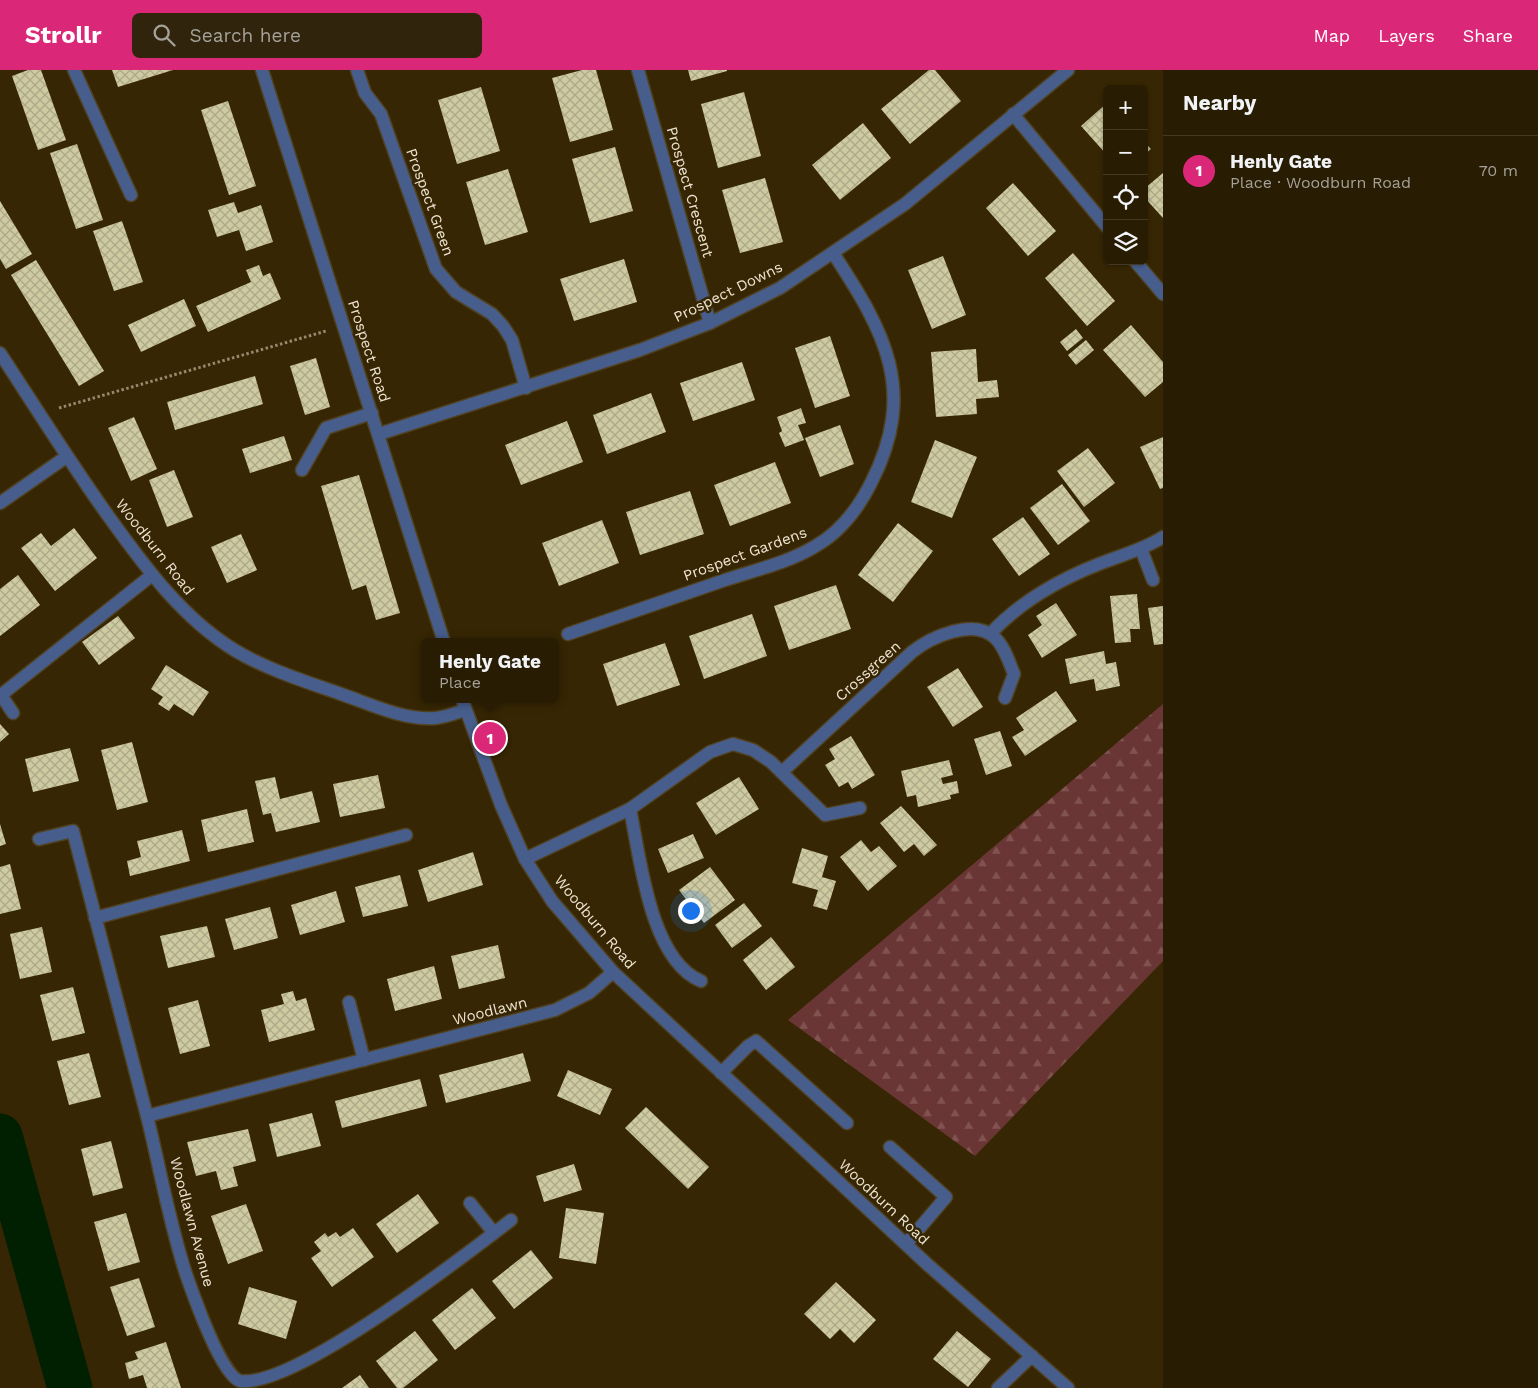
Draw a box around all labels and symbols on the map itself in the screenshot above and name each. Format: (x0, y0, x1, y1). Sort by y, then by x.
street label: Prospect Crescent (663, 125, 717, 260)
street label: Prospect Green (402, 146, 458, 258)
street label: Prospect Downs (671, 258, 786, 326)
street label: Prospect Road (344, 298, 394, 404)
street label: Woodburn Road (112, 495, 198, 599)
street label: Prospect Gardens (681, 523, 809, 585)
street label: Crossgreen (832, 637, 904, 705)
pin: 1 (474, 719, 506, 757)
street label: Woodburn Road (550, 871, 640, 973)
your location (678, 898, 704, 924)
street label: Woodlawn (451, 993, 529, 1029)
street label: Woodlawn Avenue (166, 1155, 218, 1289)
street label: Woodburn Road (835, 1155, 933, 1249)

